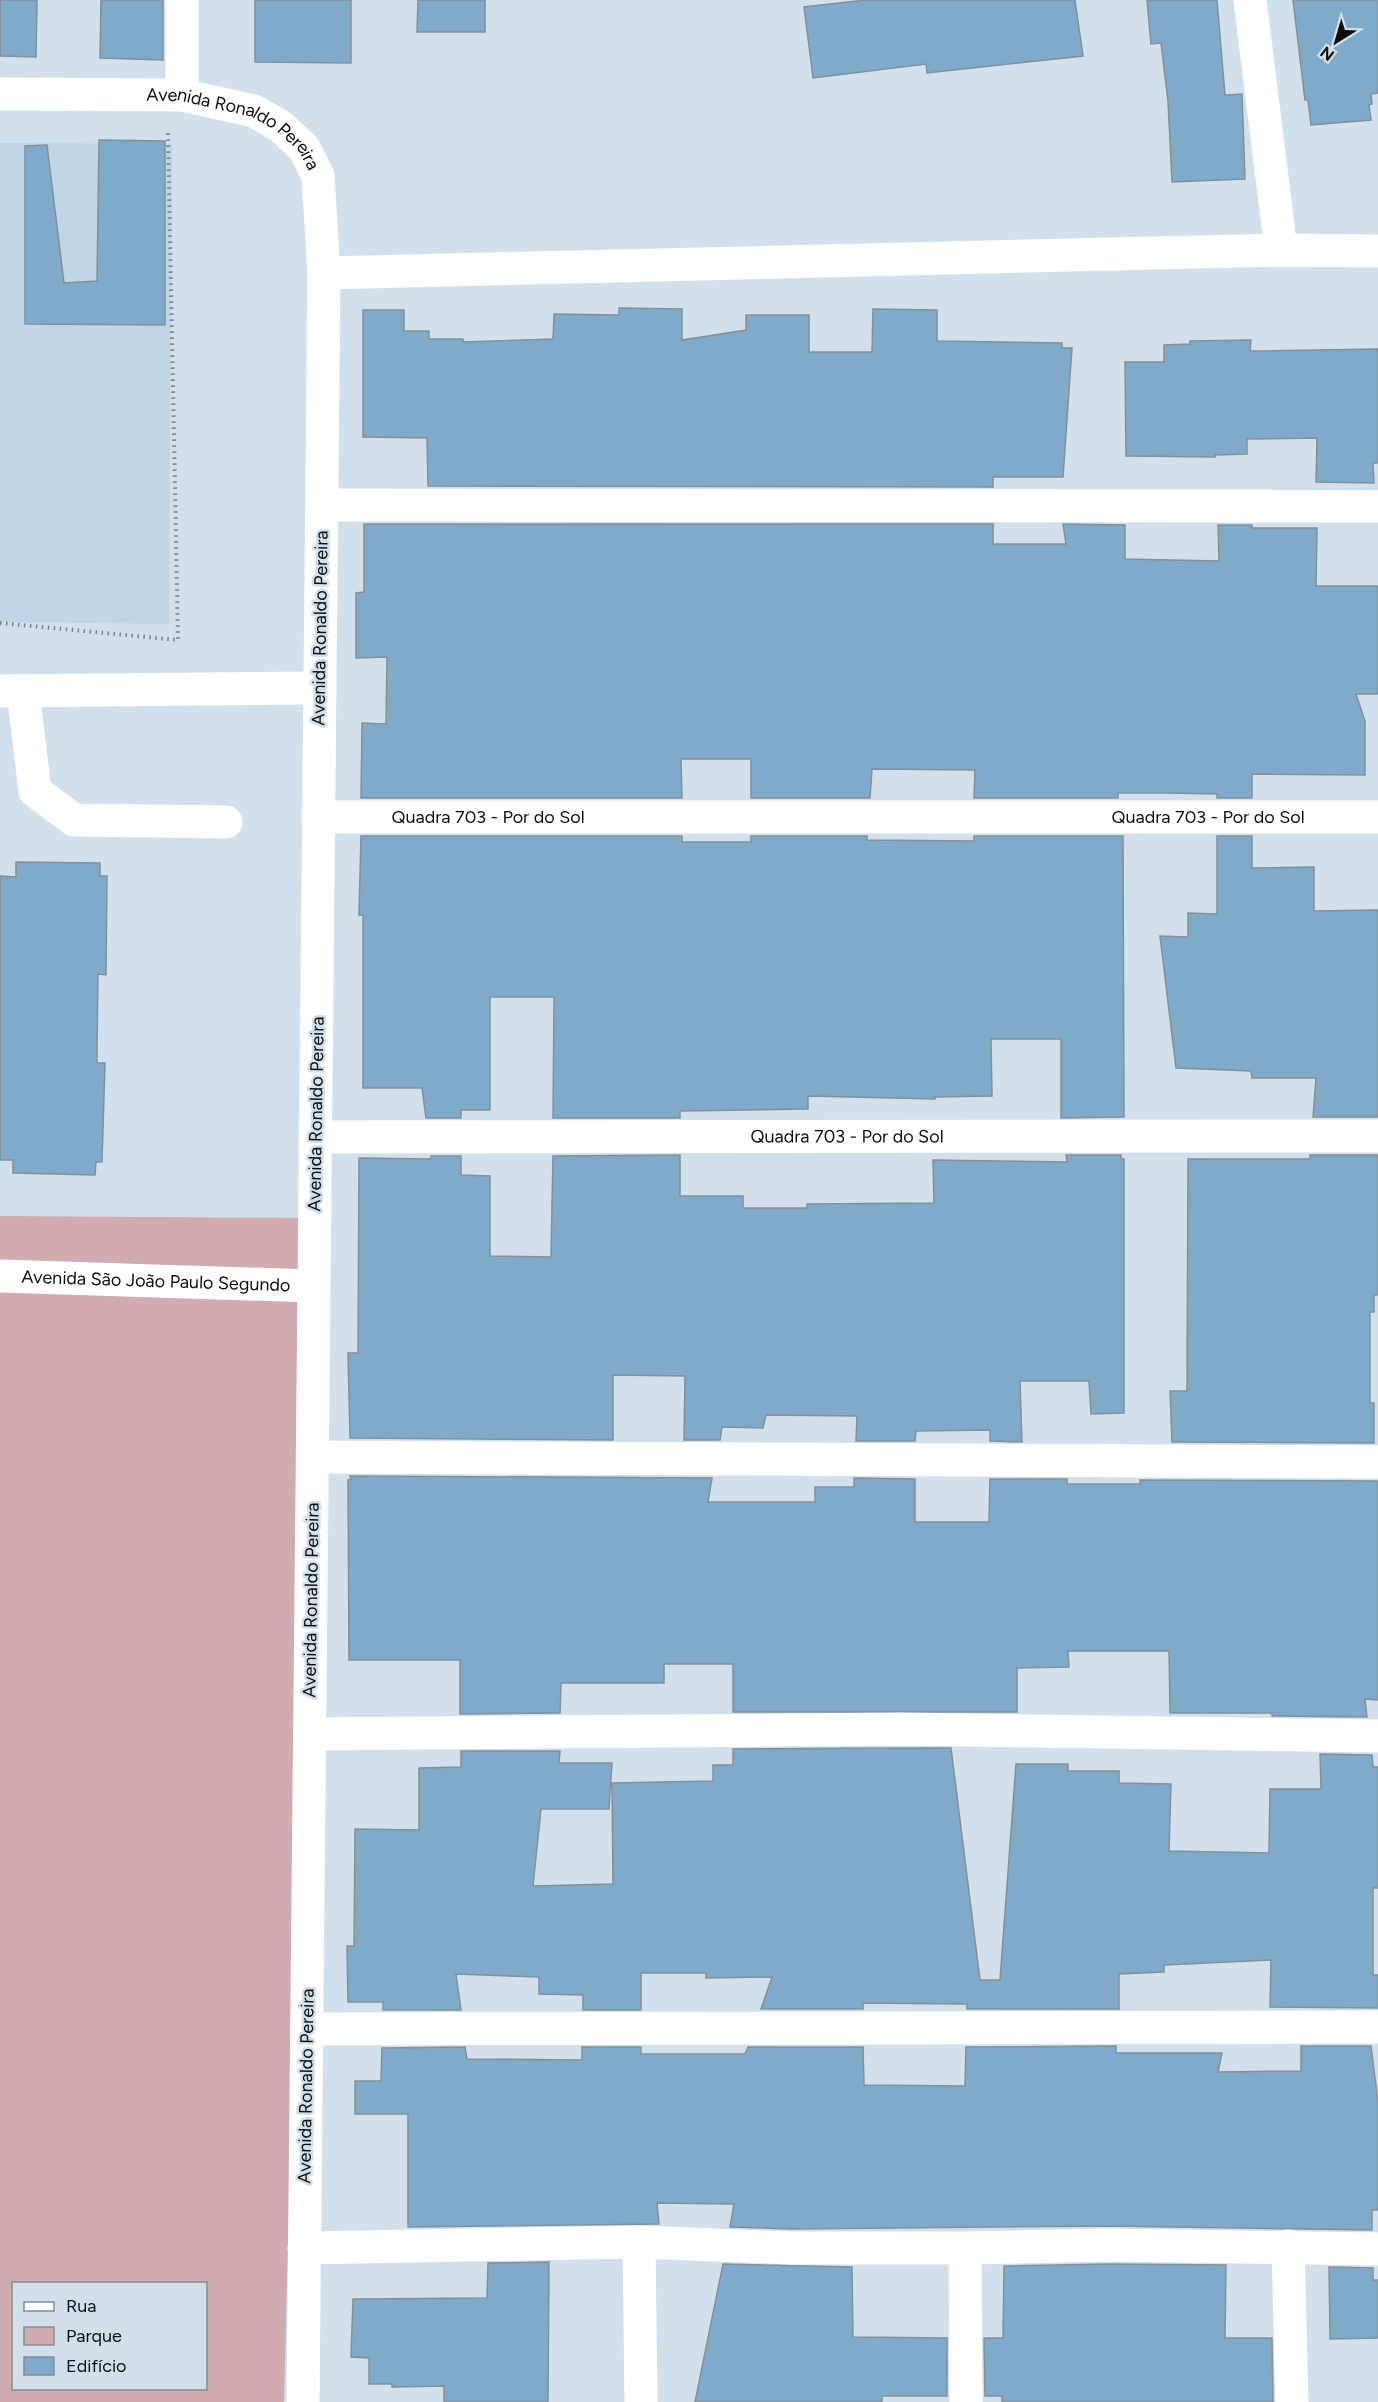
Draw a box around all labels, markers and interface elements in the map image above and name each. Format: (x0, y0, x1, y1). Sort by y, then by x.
north arrow (1306, 12, 1366, 72)
text: N (1317, 42, 1338, 65)
street label: Avenida Ronaldo Pereira (146, 83, 324, 174)
street label: Avenida Ronaldo Pereira (307, 530, 333, 726)
street label: Quadra 703 - Por do Sol (391, 806, 585, 828)
street label: Quadra 703 - Por do Sol (1111, 806, 1305, 828)
street label: Avenida Ronaldo Pereira (303, 1016, 329, 1212)
street label: Quadra 703 - Por do Sol (750, 1125, 944, 1148)
street label: Avenida São João Paulo Segundo (21, 1266, 291, 1296)
street label: Avenida Ronaldo Pereira (298, 1502, 324, 1698)
street label: Avenida Ronaldo Pereira (293, 1988, 319, 2184)
legend (12, 2282, 207, 2390)
text: Rua (66, 2295, 97, 2317)
text: Parque (66, 2325, 122, 2347)
text: Edifício (66, 2355, 127, 2377)

